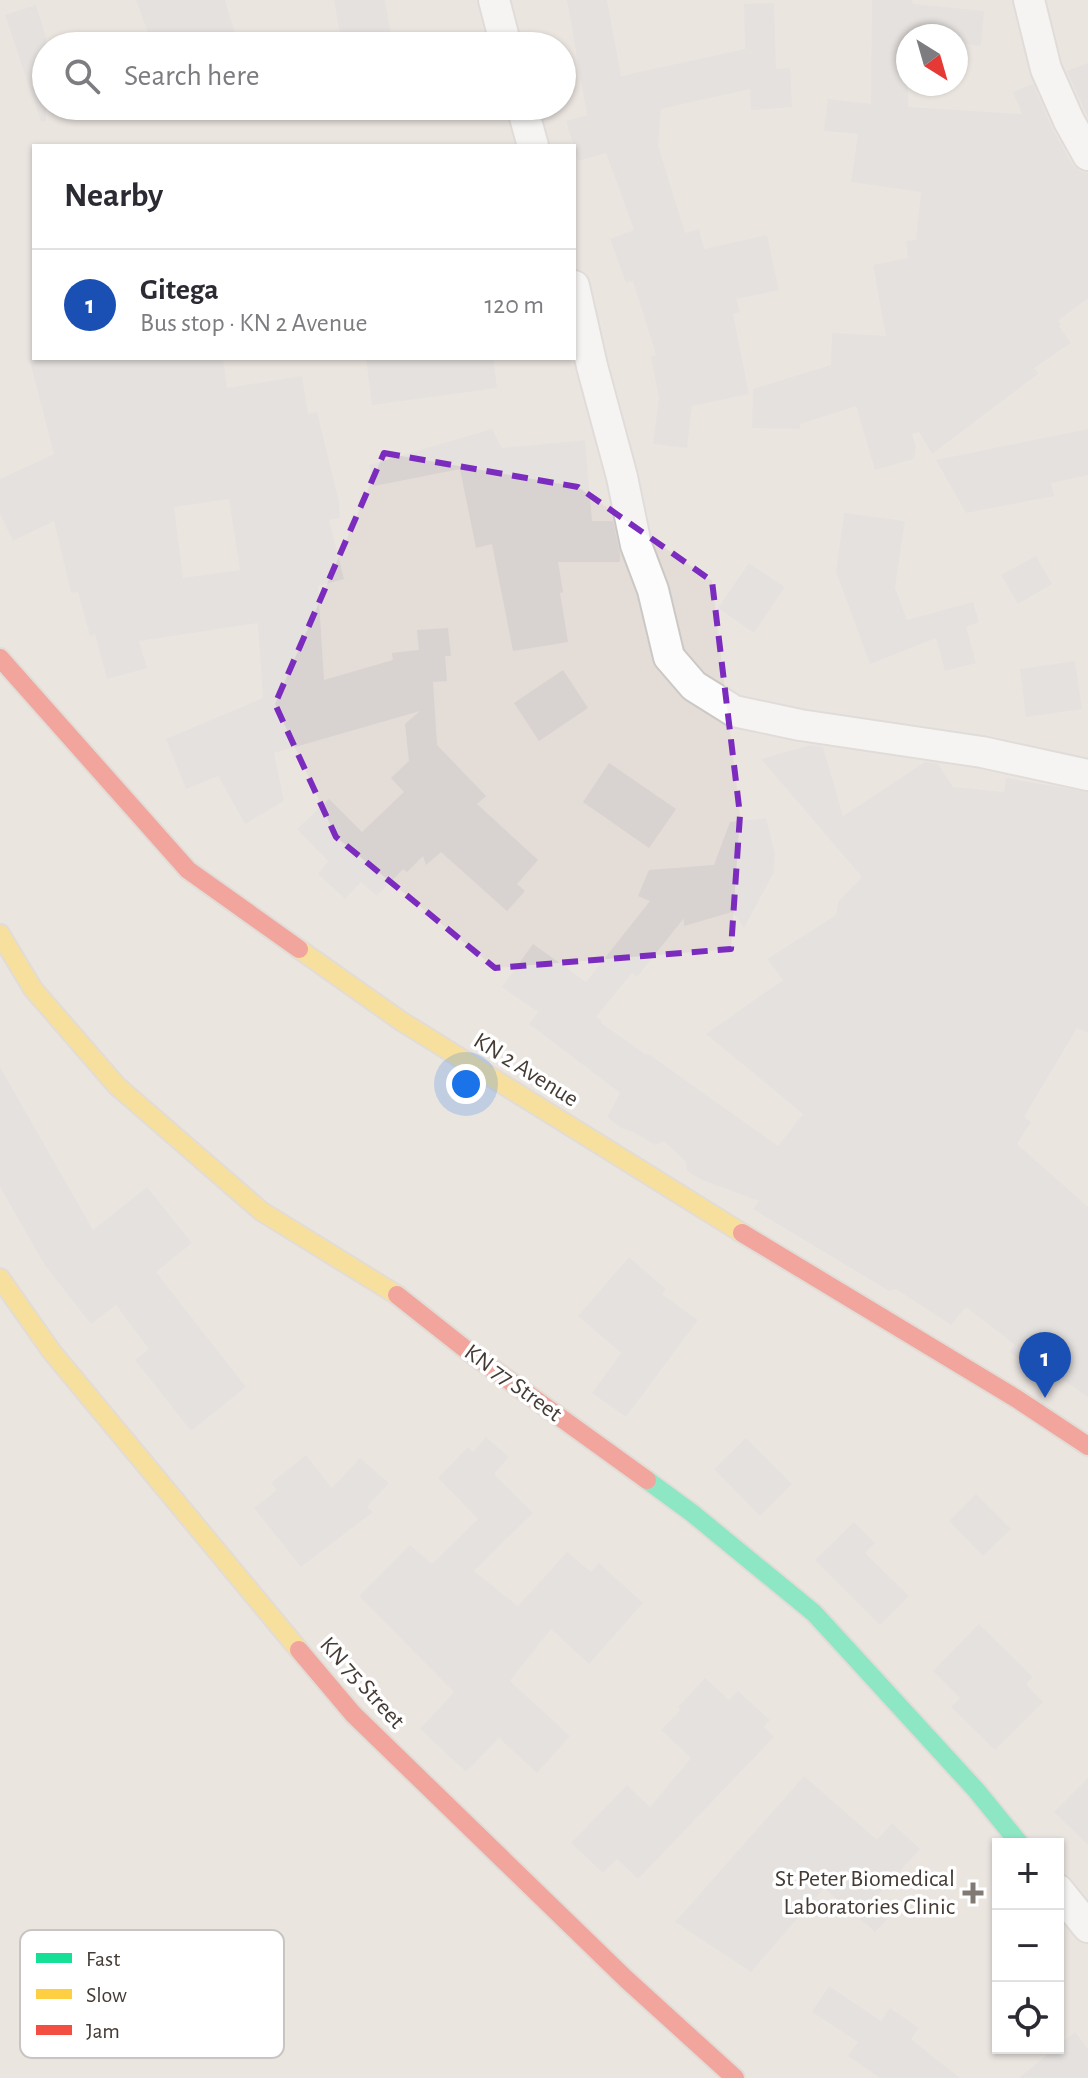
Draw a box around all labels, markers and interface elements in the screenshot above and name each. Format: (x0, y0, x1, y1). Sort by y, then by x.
north arrow (896, 24, 968, 96)
search box (32, 32, 576, 120)
icon: search (60, 54, 104, 98)
text: Search here (124, 61, 260, 91)
text: Nearby (64, 179, 163, 213)
text: Gitega (140, 275, 219, 305)
text: 1 (85, 292, 95, 318)
text: 120 m (484, 292, 544, 318)
text: Bus stop · KN 2 Avenue (140, 310, 367, 336)
street label: KN 2 Avenue (469, 1028, 583, 1112)
your location (446, 1064, 486, 1104)
pin: 1 (1019, 1332, 1071, 1398)
street label: KN 77 Street (460, 1340, 566, 1426)
street label: KN 75 Street (315, 1633, 409, 1734)
map controls (992, 1838, 1064, 2054)
button: + (992, 1838, 1064, 1910)
place label: St Peter Biomedical Laboratories Clinic (775, 1867, 955, 1919)
marker: St Peter Biomedical Laboratories Clinic (962, 1882, 984, 1904)
button: − (992, 1910, 1064, 1982)
legend (20, 1930, 284, 2058)
text: Fast (86, 1948, 120, 1970)
button: locate (992, 1982, 1064, 2054)
text: Slow (86, 1984, 127, 2006)
text: Jam (86, 2020, 120, 2042)

